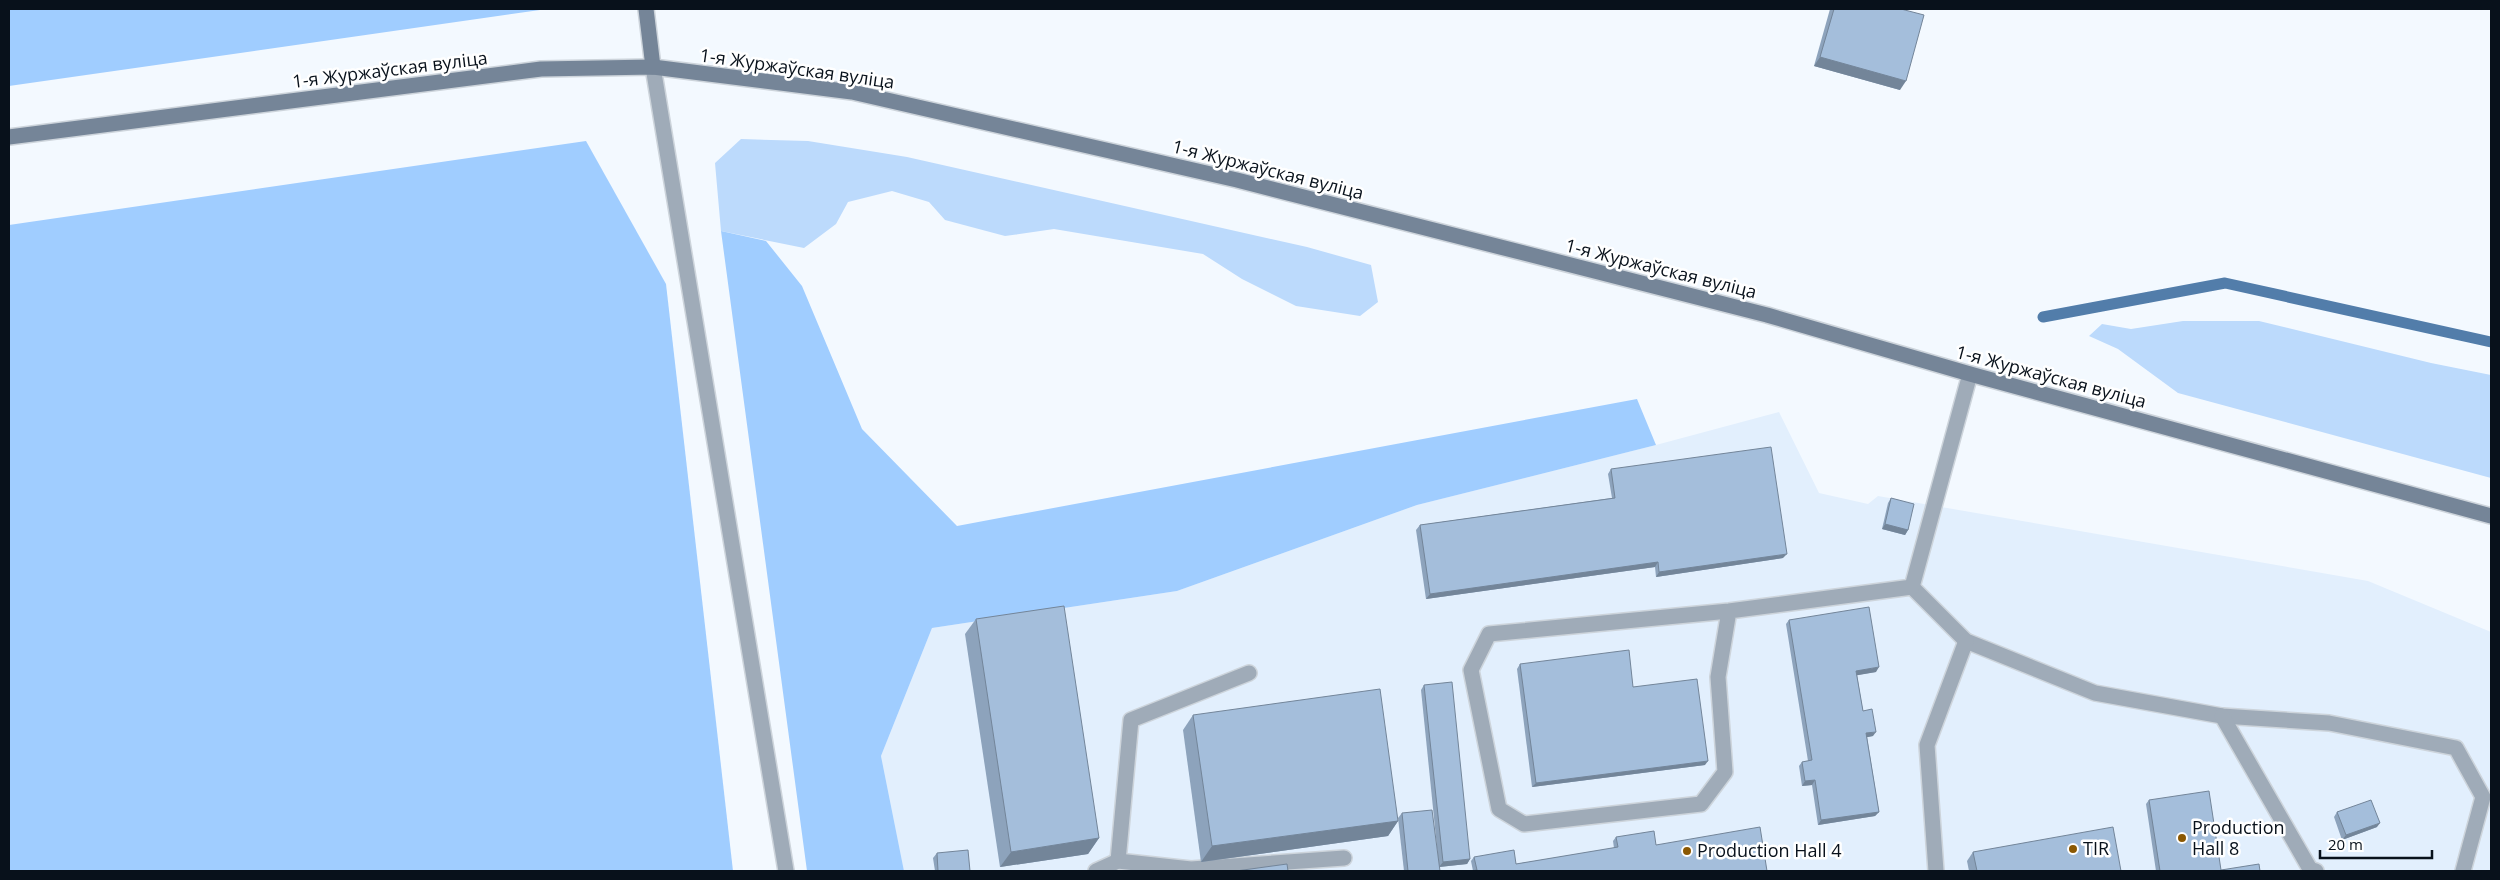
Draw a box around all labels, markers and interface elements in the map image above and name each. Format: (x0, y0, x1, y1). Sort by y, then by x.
street label: 1-я Журжаўская вуліца (698, 42, 896, 94)
street label: 1-я Журжаўская вуліца (291, 45, 489, 93)
street label: 1-я Журжаўская вуліца (1170, 134, 1366, 204)
street label: 1-я Журжаўская вуліца (1563, 233, 1759, 303)
street label: 1-я Журжаўская вуліца (1953, 339, 2149, 413)
place label: Production Hall 8 (2192, 815, 2285, 860)
scale bar (2320, 828, 2432, 860)
marker: Production Hall 8 (2176, 832, 2188, 844)
text: 20 m (2328, 834, 2363, 854)
place label: TIR (2083, 836, 2109, 860)
place label: Production Hall 4 (1697, 838, 1842, 862)
marker: TIR (2067, 843, 2079, 855)
marker: Production Hall 4 (1681, 845, 1693, 857)

